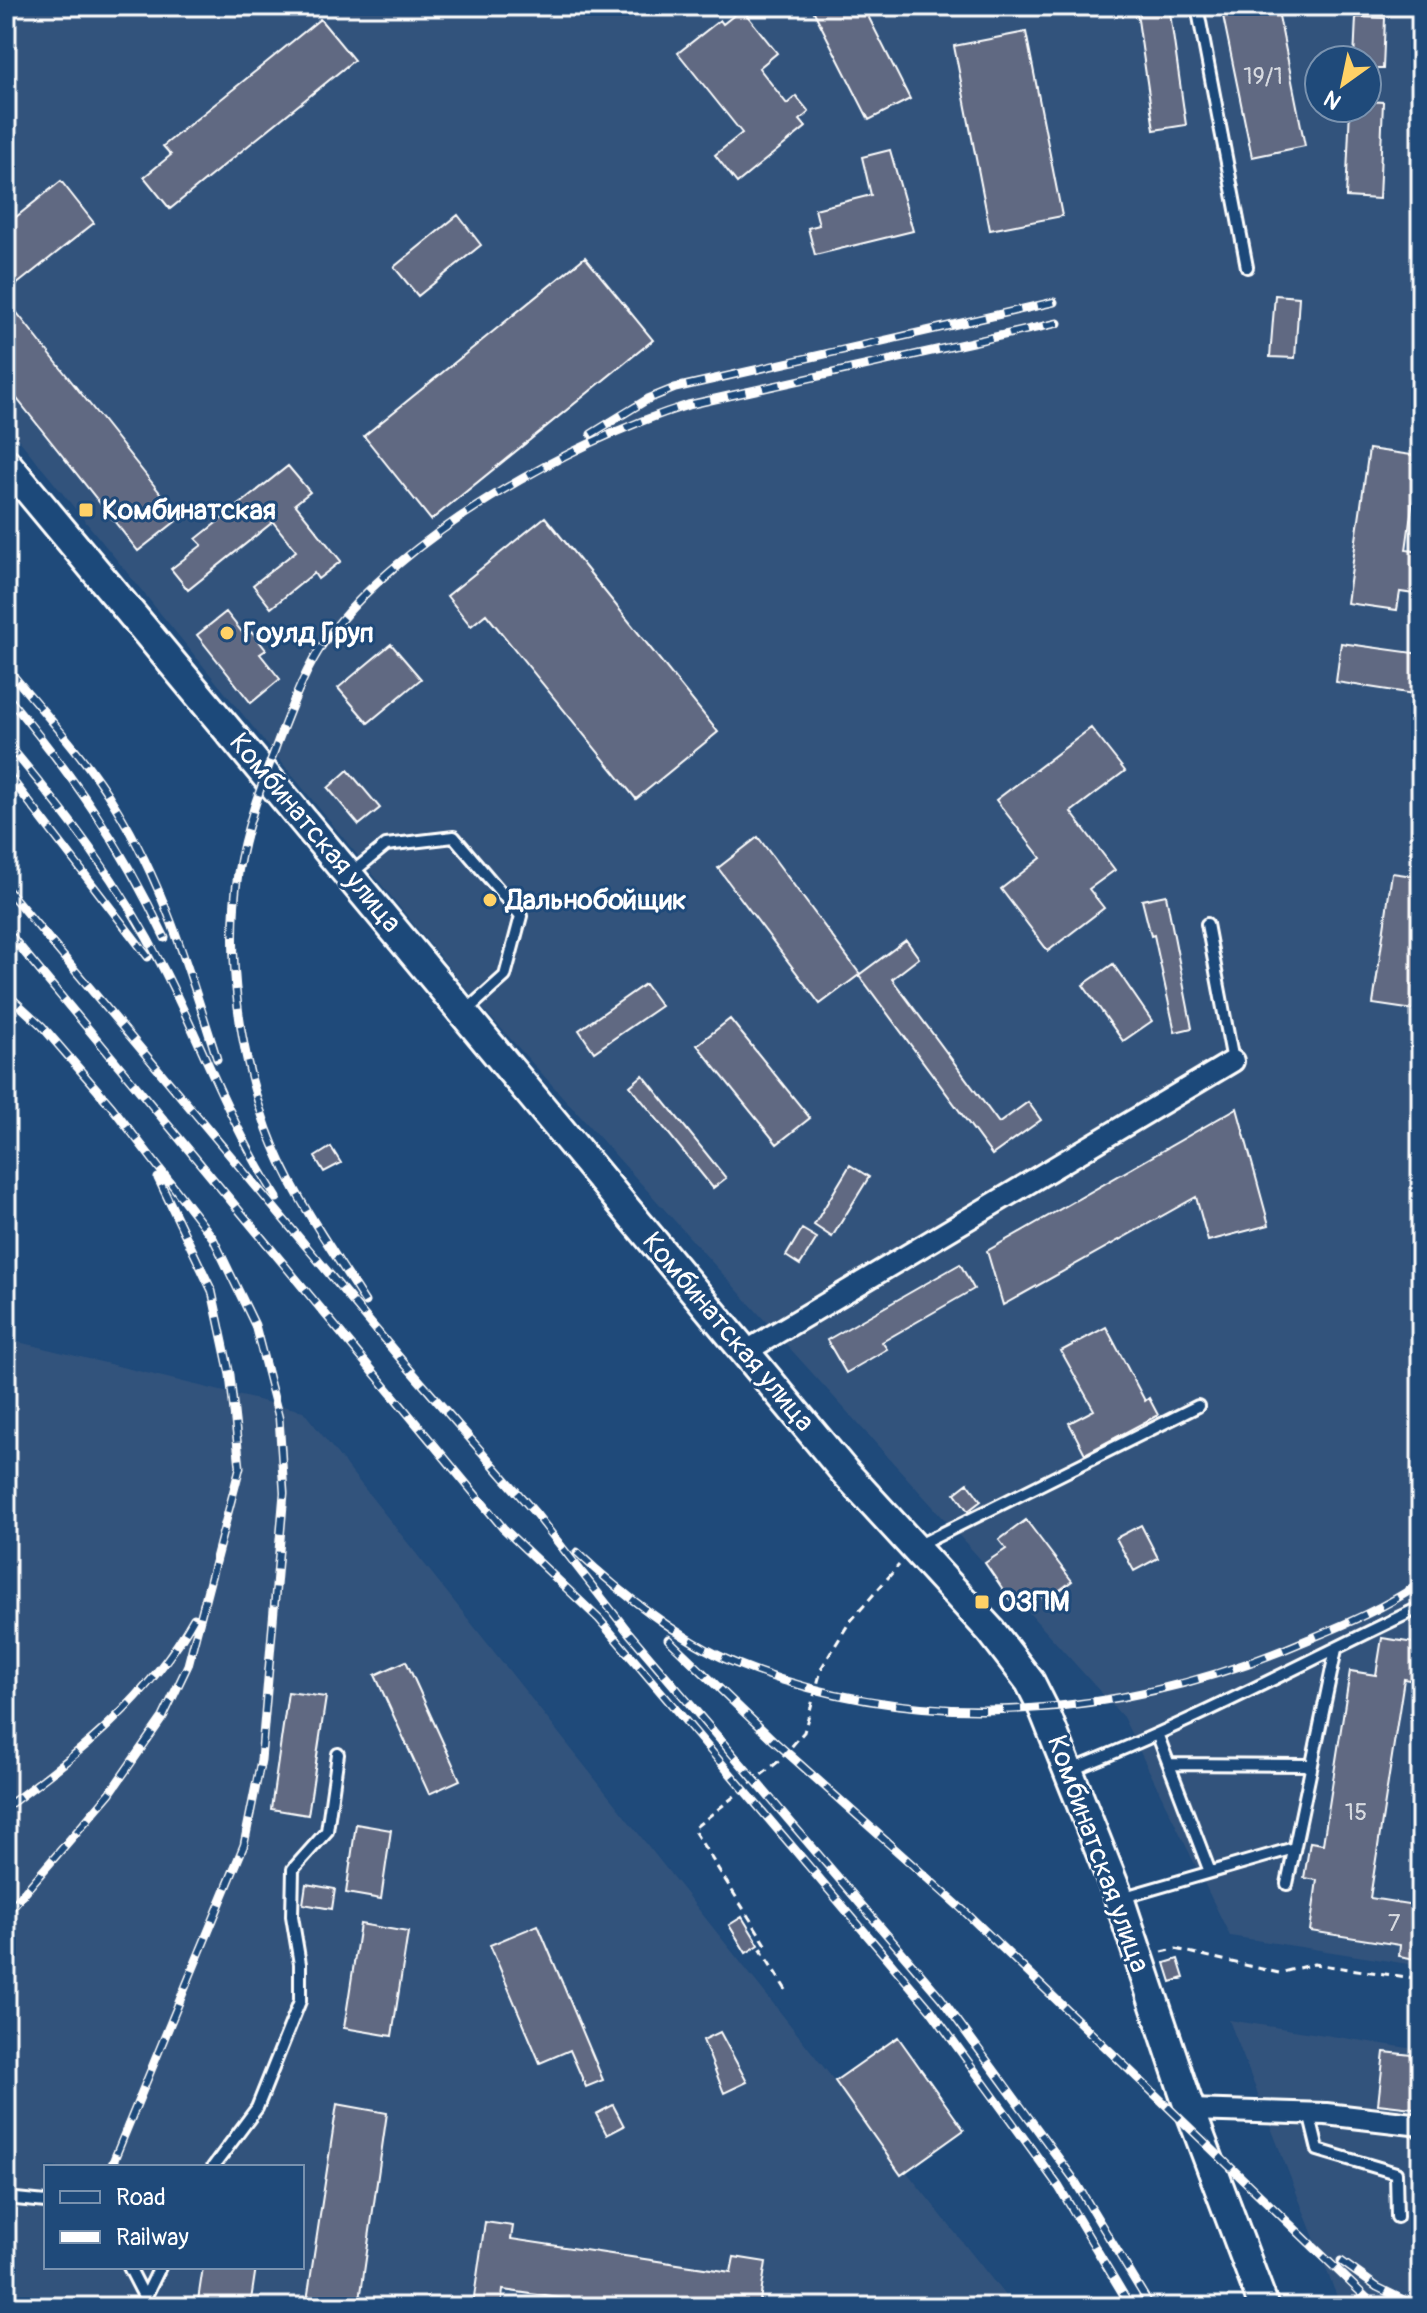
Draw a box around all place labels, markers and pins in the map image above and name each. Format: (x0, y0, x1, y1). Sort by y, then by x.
place label: Комбинатская (102, 493, 276, 528)
marker: Комбинатская (77, 501, 95, 519)
place label: Гоулд Груп (243, 616, 374, 651)
marker: Гоулд Груп (218, 624, 236, 642)
place label: Дальнобойщик (504, 883, 687, 918)
marker: Дальнобойщик (481, 891, 499, 909)
place label: ОЗПМ (998, 1585, 1070, 1620)
marker: ОЗПМ (973, 1593, 991, 1611)

